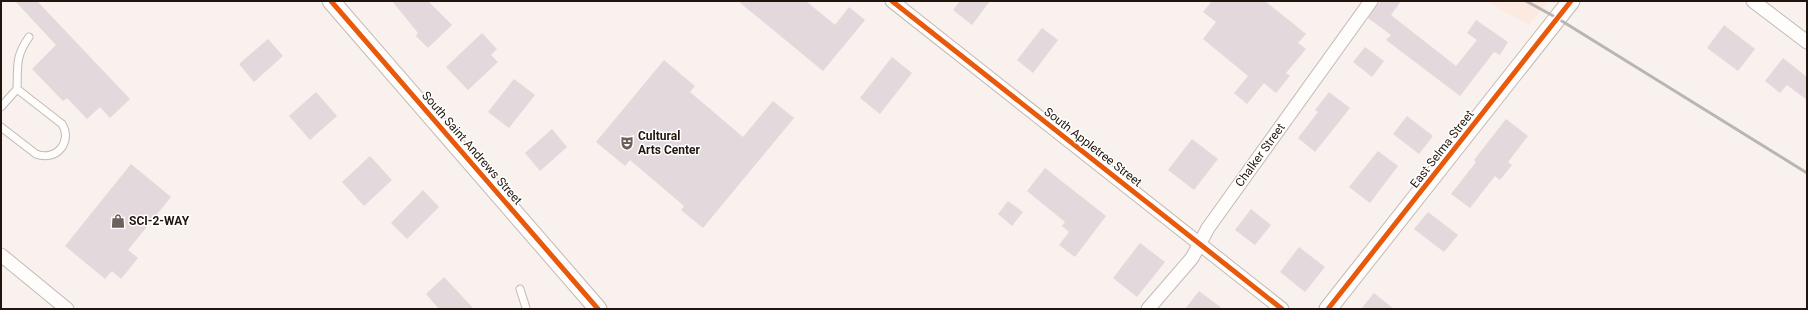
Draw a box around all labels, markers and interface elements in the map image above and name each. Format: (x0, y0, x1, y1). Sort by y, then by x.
street label: South Saint Andrews Street (419, 88, 525, 208)
street label: South Appletree Street (1041, 105, 1145, 189)
street label: East Selma Street (1407, 107, 1477, 191)
street label: Chalker Street (1232, 121, 1288, 189)
place label: Cultural Arts Center (638, 129, 701, 157)
theatre icon: Cultural Arts Center (619, 135, 635, 151)
shop icon: SCI-2-WAY (110, 213, 126, 229)
place label: SCI-2-WAY (129, 214, 190, 228)

